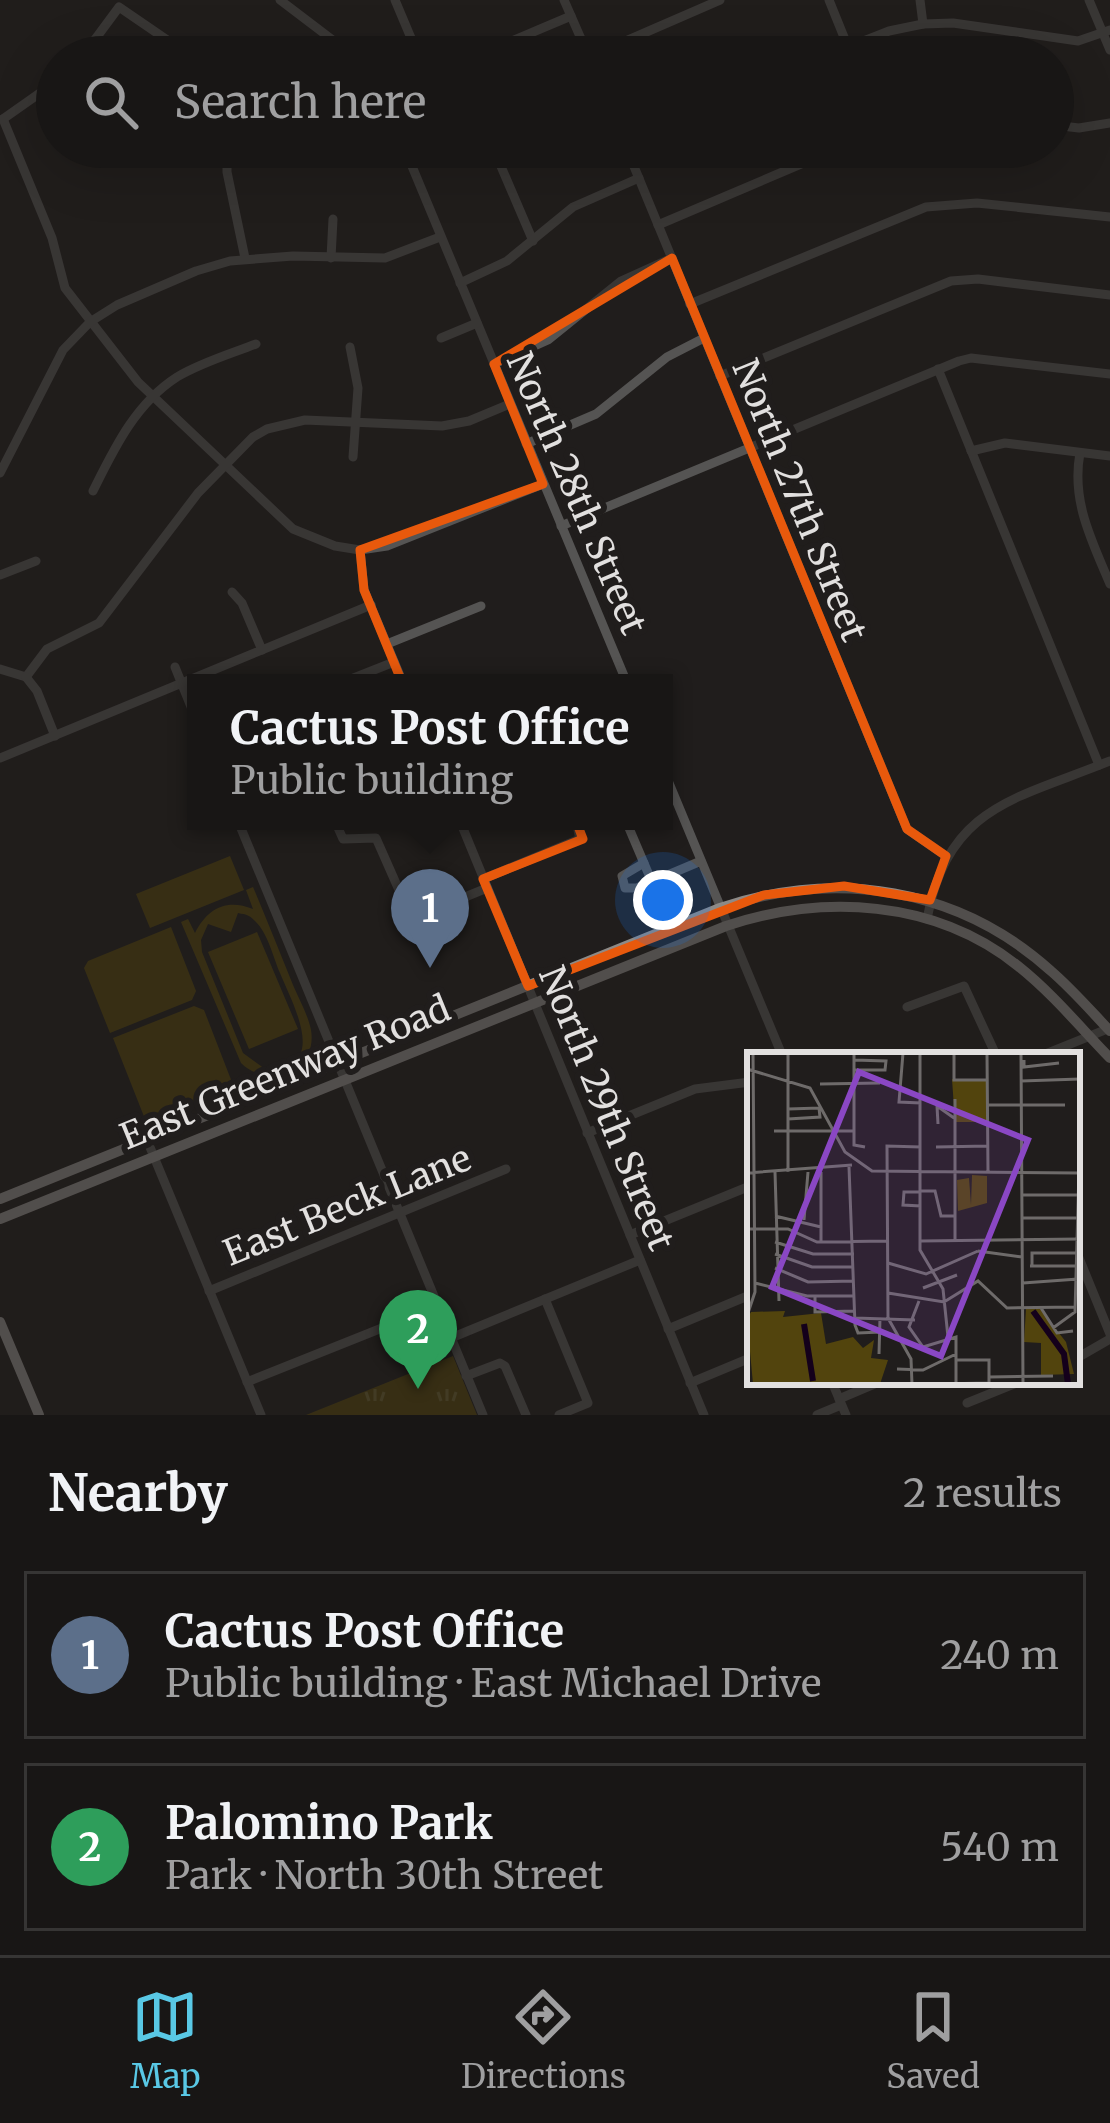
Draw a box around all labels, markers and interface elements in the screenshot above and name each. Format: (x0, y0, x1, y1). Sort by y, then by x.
search box (36, 36, 1074, 168)
icon: search (78, 69, 144, 135)
text: Search here (174, 74, 426, 130)
street label: North 28th Street (497, 345, 656, 641)
street label: North 27th Street (722, 353, 877, 648)
popup (187, 674, 673, 830)
text: Cactus Post Office (230, 700, 630, 756)
text: Public building (230, 756, 513, 805)
pin: 1 (391, 869, 469, 968)
your location (633, 870, 693, 930)
street label: North 29th Street (529, 960, 684, 1257)
street label: East Greenway Road (114, 986, 457, 1159)
inset map (747, 1052, 1080, 1385)
street label: East Beck Lane (217, 1135, 477, 1276)
pin: 2 (379, 1290, 457, 1389)
text: Nearby (48, 1461, 228, 1525)
text: 2 results (903, 1469, 1062, 1518)
text: Cactus Post Office (165, 1603, 564, 1659)
text: 1 (81, 1631, 99, 1680)
text: 240 m (940, 1631, 1059, 1680)
text: Public building · East Michael Drive (165, 1659, 821, 1708)
text: Palomino Park (165, 1795, 493, 1851)
text: 2 (79, 1823, 101, 1872)
text: 540 m (940, 1823, 1059, 1872)
text: Park · North 30th Street (165, 1851, 603, 1900)
tab: Map (130, 1984, 201, 2097)
tab: Directions (461, 1984, 626, 2097)
tab: Saved (886, 1984, 980, 2097)

